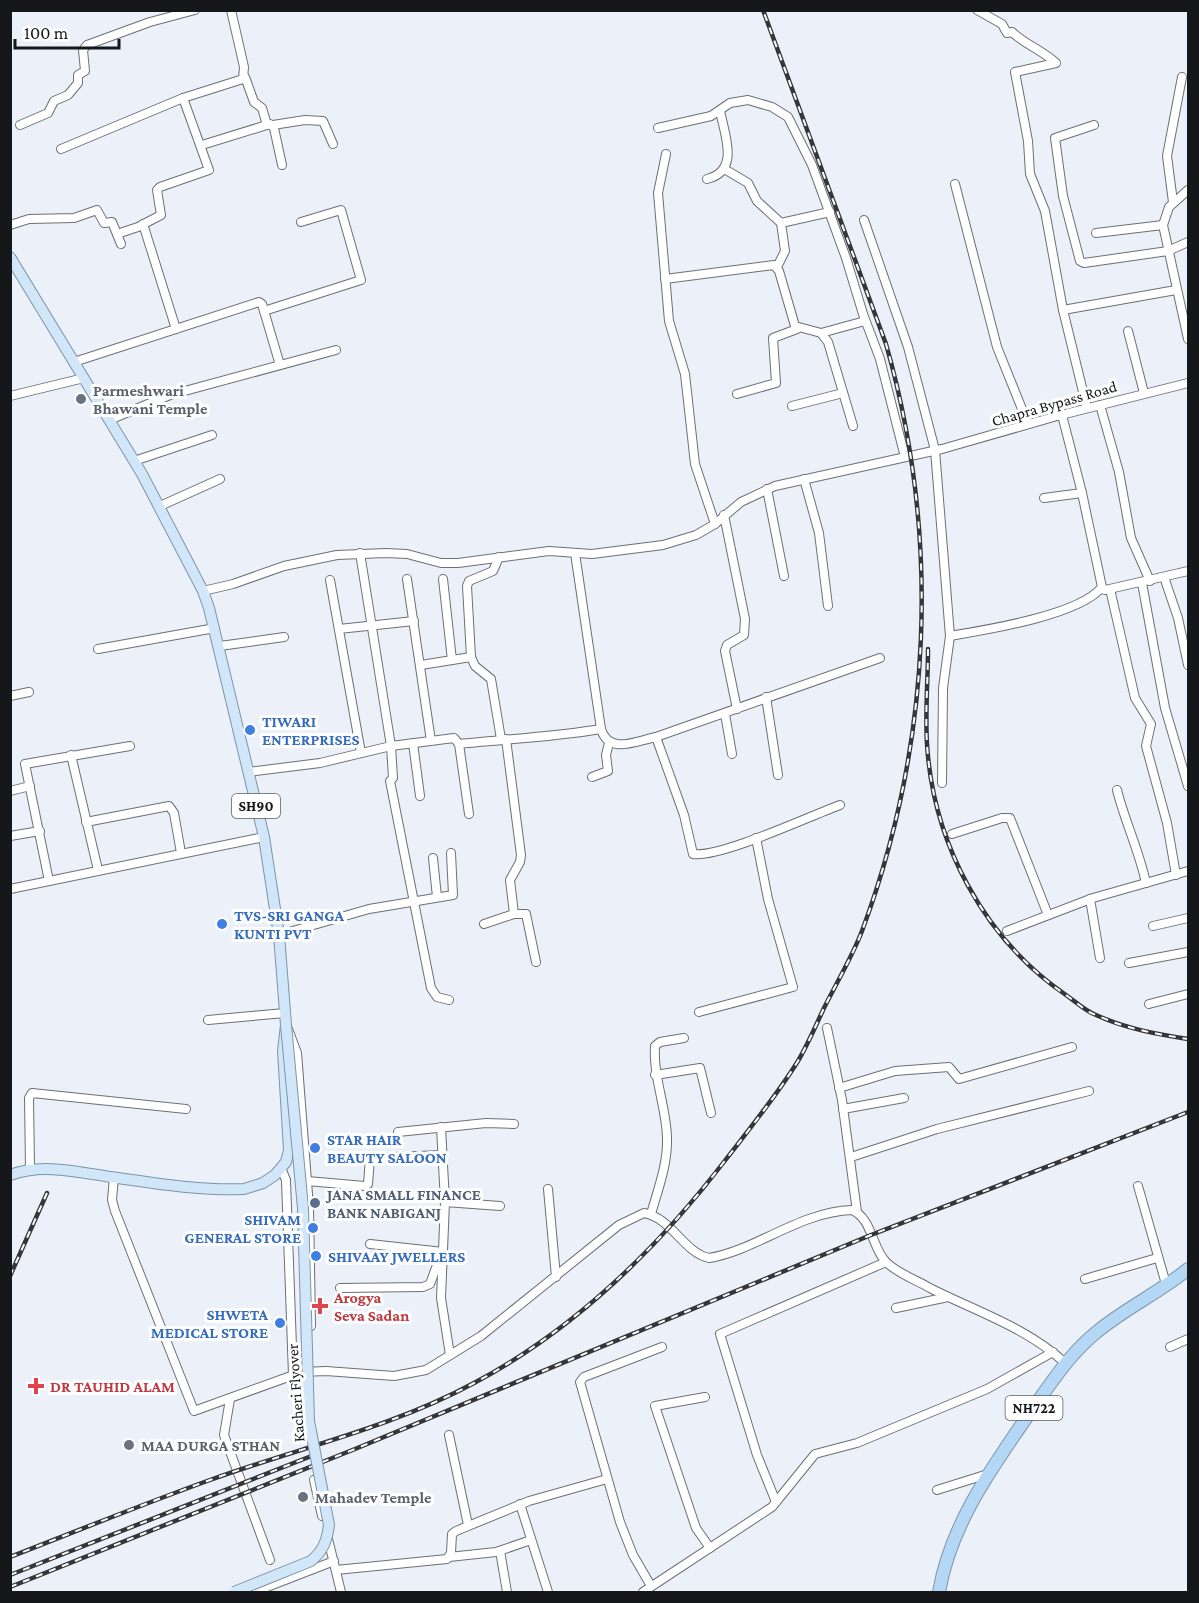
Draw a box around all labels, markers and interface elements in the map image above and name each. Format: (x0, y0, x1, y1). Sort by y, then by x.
scale bar (15, 12, 118, 50)
text: 100 m (24, 23, 69, 43)
street label: Chapra Bypass Road (990, 377, 1120, 430)
place label: Parmeshwari Bhawani Temple (93, 382, 208, 417)
marker: Parmeshwari Bhawani Temple (74, 392, 88, 406)
place label: TIWARI ENTERPRISES (262, 713, 360, 748)
marker: TIWARI ENTERPRISES (243, 723, 257, 737)
road number: SH90 (232, 794, 280, 818)
place label: TVS-SRI GANGA KUNTI PVT (234, 907, 345, 942)
marker: TVS-SRI GANGA KUNTI PVT (215, 917, 229, 931)
place label: STAR HAIR BEAUTY SALOON (327, 1131, 447, 1166)
marker: STAR HAIR BEAUTY SALOON (308, 1141, 322, 1155)
place label: JANA SMALL FINANCE BANK NABIGANJ (325, 1186, 481, 1221)
marker: JANA SMALL FINANCE BANK NABIGANJ (308, 1196, 322, 1210)
place label: SHIVAM GENERAL STORE (184, 1211, 301, 1246)
marker: SHIVAM GENERAL STORE (306, 1221, 320, 1235)
place label: SHIVAAY JWELLERS (328, 1248, 465, 1265)
marker: SHIVAAY JWELLERS (309, 1249, 323, 1263)
place label: Arogya Seva Sadan (333, 1289, 409, 1324)
marker: Arogya Seva Sadan (311, 1297, 329, 1315)
place label: SHWETA MEDICAL STORE (151, 1306, 268, 1341)
marker: SHWETA MEDICAL STORE (273, 1316, 287, 1330)
street label: Kacheri Flyover (284, 1343, 308, 1443)
marker: DR TAUHID ALAM (27, 1377, 45, 1395)
place label: DR TAUHID ALAM (50, 1378, 175, 1395)
road number: NH722 (1006, 1396, 1062, 1420)
place label: MAA DURGA STHAN (141, 1437, 280, 1454)
marker: MAA DURGA STHAN (122, 1438, 136, 1452)
place label: Mahadev Temple (315, 1489, 432, 1506)
marker: Mahadev Temple (296, 1490, 310, 1504)

